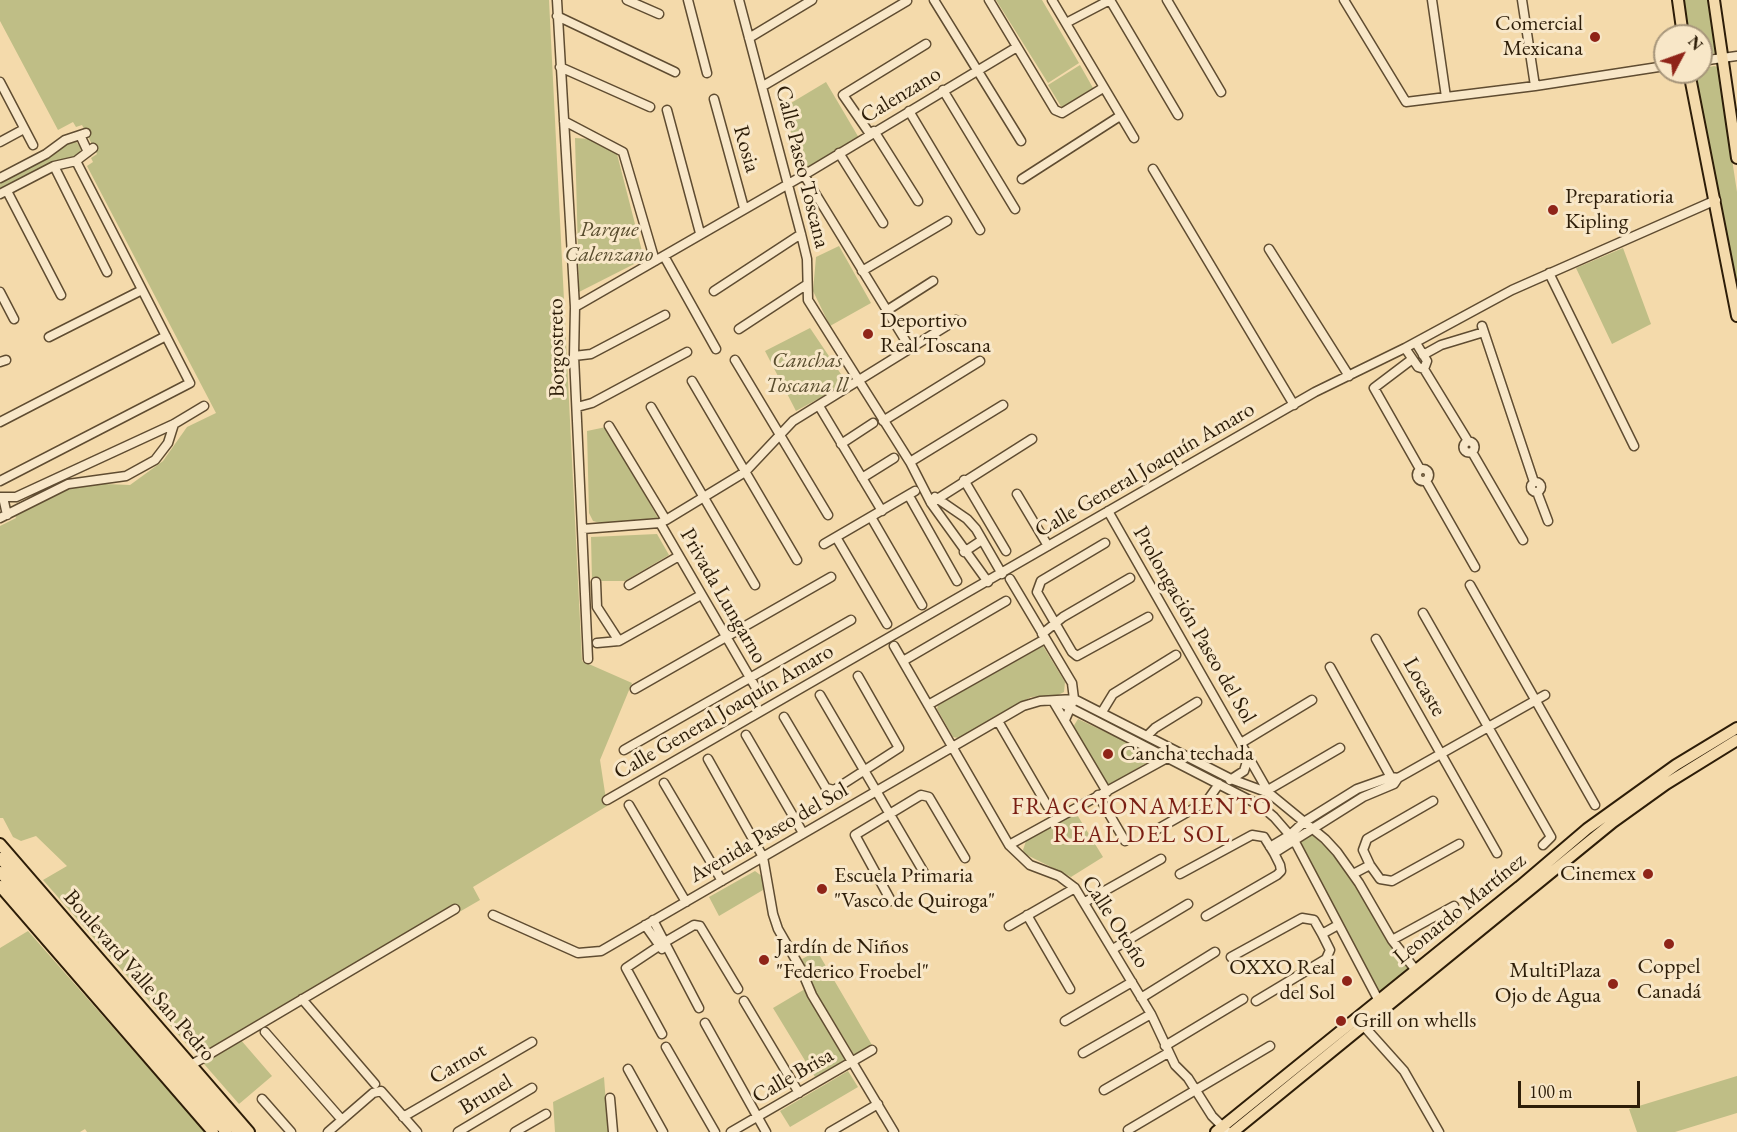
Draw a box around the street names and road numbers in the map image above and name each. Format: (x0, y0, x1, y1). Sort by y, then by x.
street label: Calenzano (856, 61, 946, 129)
street label: Calle Paseo Toscana (769, 83, 835, 251)
street label: Rosia (727, 122, 765, 176)
street label: Borgostreto (543, 298, 571, 398)
street label: Calle General Joaquín Amaro (1031, 396, 1259, 544)
street label: Prolongación Paseo del Sol (1127, 522, 1261, 728)
street label: Privada Lungarno (674, 524, 772, 668)
street label: Calle General Joaquín Amaro (610, 638, 838, 786)
street label: Locaste (1397, 653, 1451, 721)
street label: Avenida Paseo del Sol (685, 777, 853, 889)
street label: Leonardo Martínez (1389, 848, 1531, 970)
street label: Calle Otoño (1075, 871, 1155, 973)
street label: Boulevard Valle San Pedro (57, 885, 221, 1067)
street label: Carnot (425, 1037, 491, 1091)
street label: Calle Brisa (748, 1042, 838, 1110)
street label: Brunel (455, 1069, 517, 1121)

